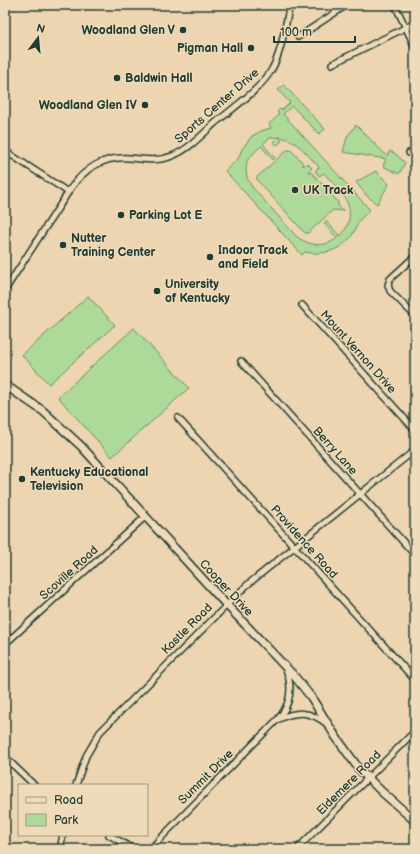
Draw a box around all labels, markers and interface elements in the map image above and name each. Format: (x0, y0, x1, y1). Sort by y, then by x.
north arrow (18, 18, 58, 58)
scale bar (274, 18, 355, 44)
text: N (35, 21, 46, 36)
place label: Woodland Glen V (82, 23, 176, 38)
marker: Woodland Glen V (178, 25, 188, 35)
text: 100 m (280, 25, 312, 40)
place label: Pigman Hall (177, 41, 243, 56)
marker: Pigman Hall (246, 43, 256, 53)
street label: Sports Center Drive (172, 65, 262, 147)
place label: Baldwin Hall (125, 71, 193, 86)
marker: Baldwin Hall (112, 73, 122, 83)
place label: Woodland Glen IV (39, 98, 138, 113)
marker: Woodland Glen IV (140, 100, 150, 110)
place label: UK Track (303, 183, 354, 198)
marker: UK Track (290, 185, 300, 195)
place label: Parking Lot E (129, 208, 202, 223)
marker: Parking Lot E (116, 210, 126, 220)
place label: Nutter Training Center (71, 231, 156, 260)
marker: Nutter Training Center (58, 240, 68, 250)
place label: Indoor Track and Field (218, 243, 288, 272)
marker: Indoor Track and Field (205, 252, 215, 262)
place label: University of Kentucky (165, 277, 230, 306)
marker: University of Kentucky (152, 286, 162, 296)
street label: Mount Vernon Drive (317, 307, 399, 397)
street label: Berry Lane (309, 424, 361, 478)
place label: Kentucky Educational Television (30, 465, 148, 494)
marker: Kentucky Educational Television (17, 474, 27, 484)
street label: Providence Road (267, 502, 341, 582)
street label: Scoville Road (37, 543, 101, 603)
street label: Cooper Drive (196, 557, 256, 619)
street label: Kastle Road (158, 600, 216, 658)
street label: Summit Drive (175, 746, 237, 808)
street label: Eldemere Road (314, 748, 384, 818)
legend (18, 784, 148, 836)
text: Road (54, 793, 83, 808)
text: Park (54, 813, 78, 828)

